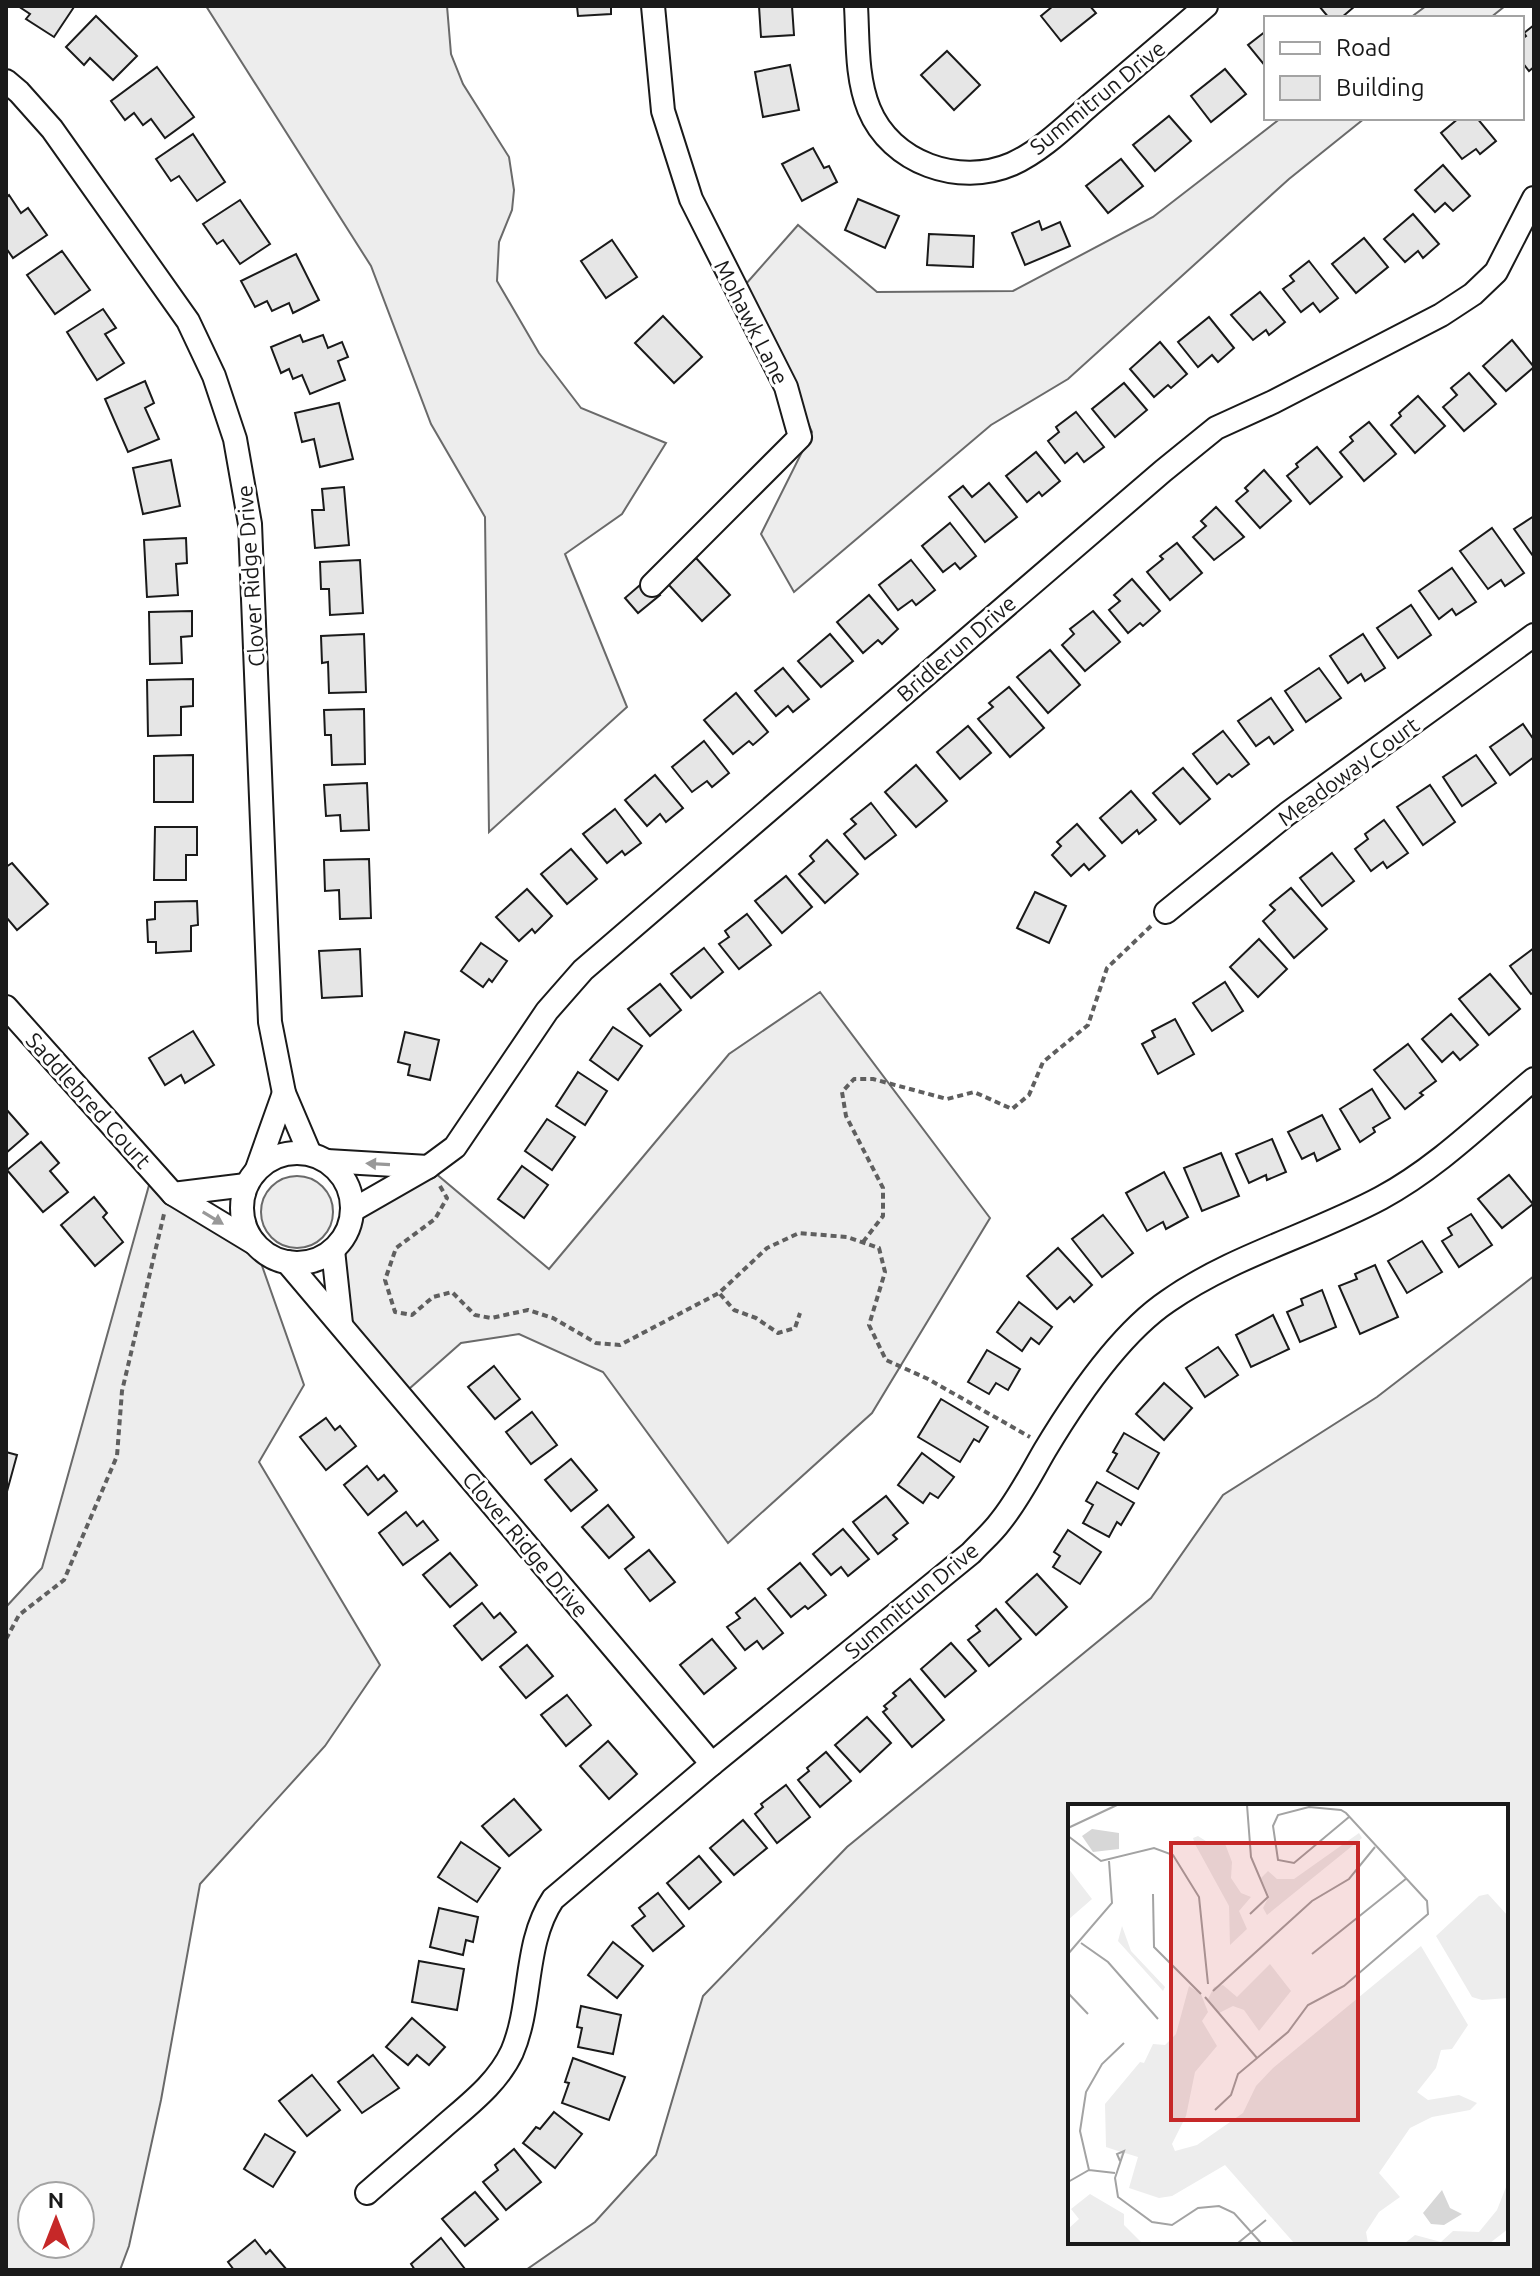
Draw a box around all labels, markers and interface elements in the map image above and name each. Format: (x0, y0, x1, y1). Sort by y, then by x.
legend (1264, 16, 1524, 120)
text: Road (1336, 34, 1391, 61)
street label: Summitrun Drive (1024, 35, 1170, 159)
text: Building (1336, 74, 1424, 101)
street label: Mohawk Lane (710, 256, 794, 388)
street label: Clover Ridge Drive (231, 484, 269, 668)
street label: Bridlerun Drive (892, 590, 1020, 706)
street label: Meadoway Court (1273, 711, 1424, 831)
street label: Saddlebred Court (22, 1027, 157, 1173)
one-way arrow (365, 1157, 390, 1170)
one-way arrow (202, 1211, 224, 1225)
street label: Clover Ridge Drive (458, 1466, 594, 1622)
street label: Summitrun Drive (839, 1537, 983, 1663)
inset map (1068, 1804, 1508, 2244)
north arrow (16, 2180, 96, 2260)
text: N (48, 2187, 64, 2212)

